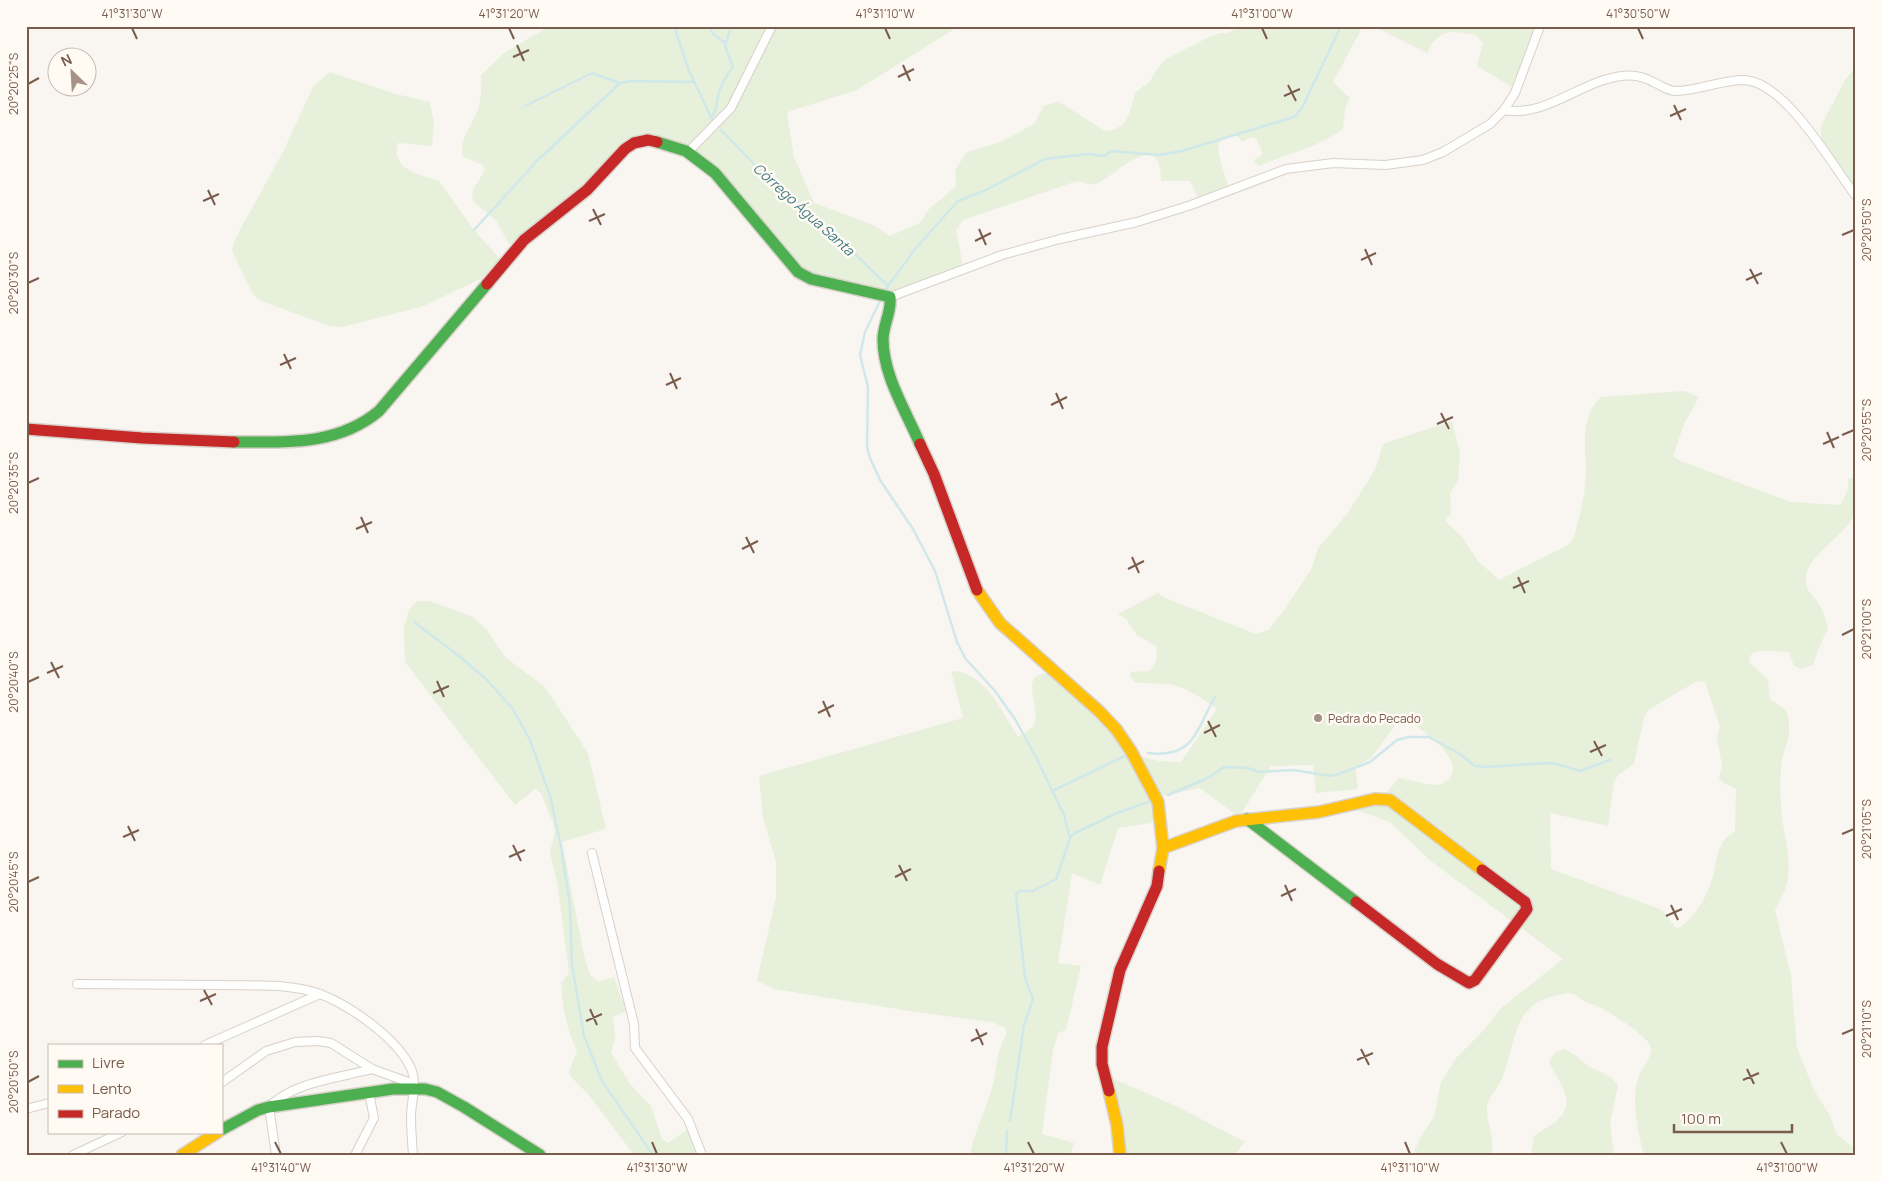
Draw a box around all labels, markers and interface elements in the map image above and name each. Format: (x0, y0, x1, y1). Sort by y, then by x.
text: 41°31'30"W (102, 5, 163, 22)
text: 41°31'20"W (478, 5, 540, 22)
text: 41°31'10"W (856, 5, 915, 22)
text: 41°31'00"W (1231, 5, 1294, 22)
text: 41°30'50"W (1606, 5, 1671, 22)
north arrow (48, 48, 98, 98)
text: N (58, 49, 75, 71)
text: 20°20'25"S (5, 53, 22, 115)
water label: Córrego Água Santa (749, 158, 860, 260)
text: 20°20'50"S (1858, 199, 1875, 261)
text: 20°20'30"S (5, 252, 22, 314)
text: 20°20'55"S (1858, 399, 1875, 461)
text: 20°20'35"S (5, 452, 22, 514)
text: 20°21'00"S (1858, 599, 1875, 659)
text: 20°20'40"S (5, 651, 22, 713)
place label: Pedra do Pecado (1328, 710, 1421, 727)
marker: Pedra do Pecado (1312, 712, 1324, 724)
text: 20°21'05"S (1858, 799, 1875, 859)
text: 20°20'45"S (5, 852, 22, 912)
text: 20°21'10"S (1858, 1000, 1875, 1058)
legend (48, 1044, 222, 1134)
text: 20°20'50"S (5, 1051, 22, 1113)
text: Livre (92, 1052, 125, 1073)
text: Lento (92, 1078, 132, 1099)
scale bar (1674, 1101, 1791, 1133)
text: Parado (92, 1102, 140, 1123)
text: 100 m (1681, 1108, 1721, 1129)
text: 41°31'40"W (251, 1159, 312, 1176)
text: 41°31'30"W (627, 1159, 688, 1176)
text: 41°31'20"W (1003, 1159, 1065, 1176)
text: 41°31'10"W (1381, 1159, 1440, 1176)
text: 41°31'00"W (1756, 1159, 1819, 1176)

